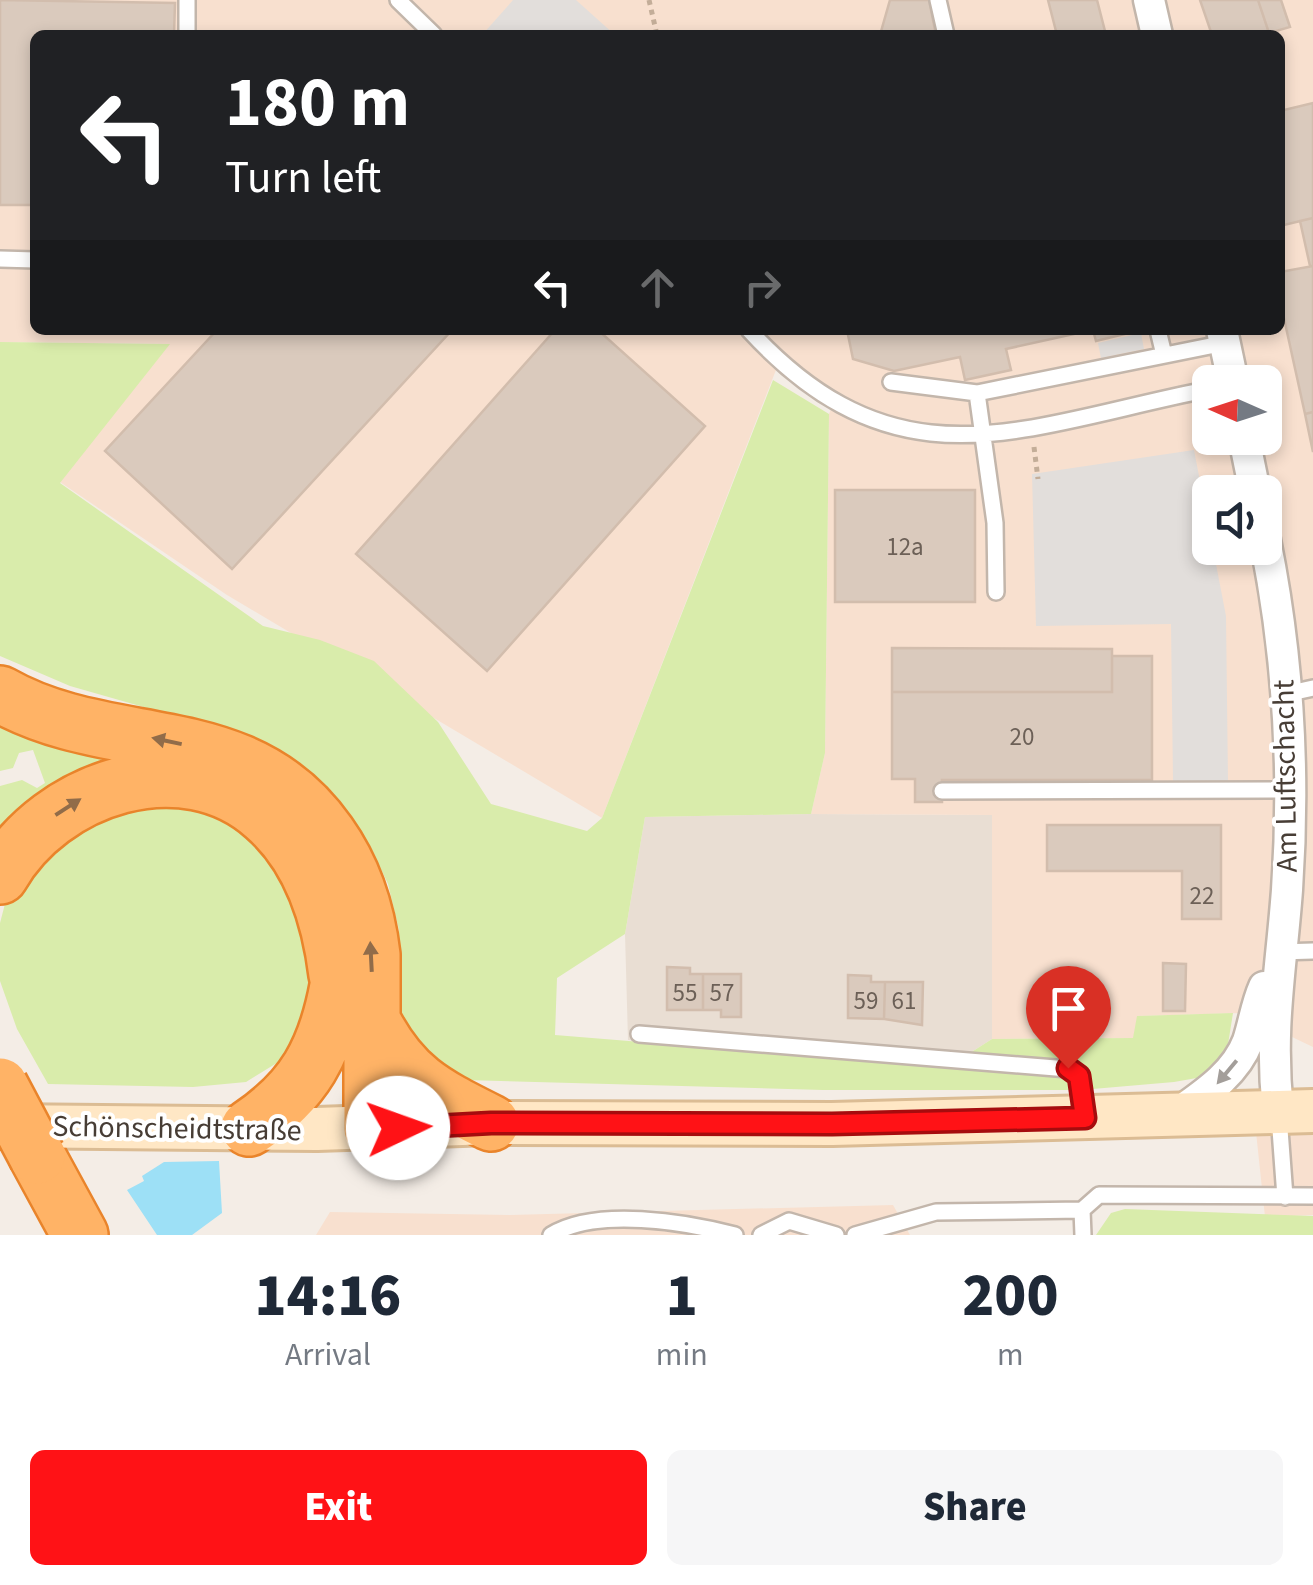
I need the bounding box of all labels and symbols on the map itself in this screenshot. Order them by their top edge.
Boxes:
north arrow [1192,365,1282,455]
house number: 12a [886,529,924,565]
street label: Am Luftschacht [1262,679,1309,873]
house number: 20 [1010,719,1034,755]
one-way arrow [151,733,182,748]
one-way arrow [54,799,82,817]
house number: 22 [1190,878,1214,914]
one-way arrow [363,940,379,972]
pin [1026,966,1111,1069]
house number: 55 [673,975,697,1011]
house number: 57 [710,975,734,1011]
house number: 59 [854,983,878,1019]
house number: 61 [892,983,916,1019]
one-way arrow [1217,1060,1238,1085]
position arrow [346,1076,450,1180]
street label: Schönscheidtstraße [52,1105,302,1152]

